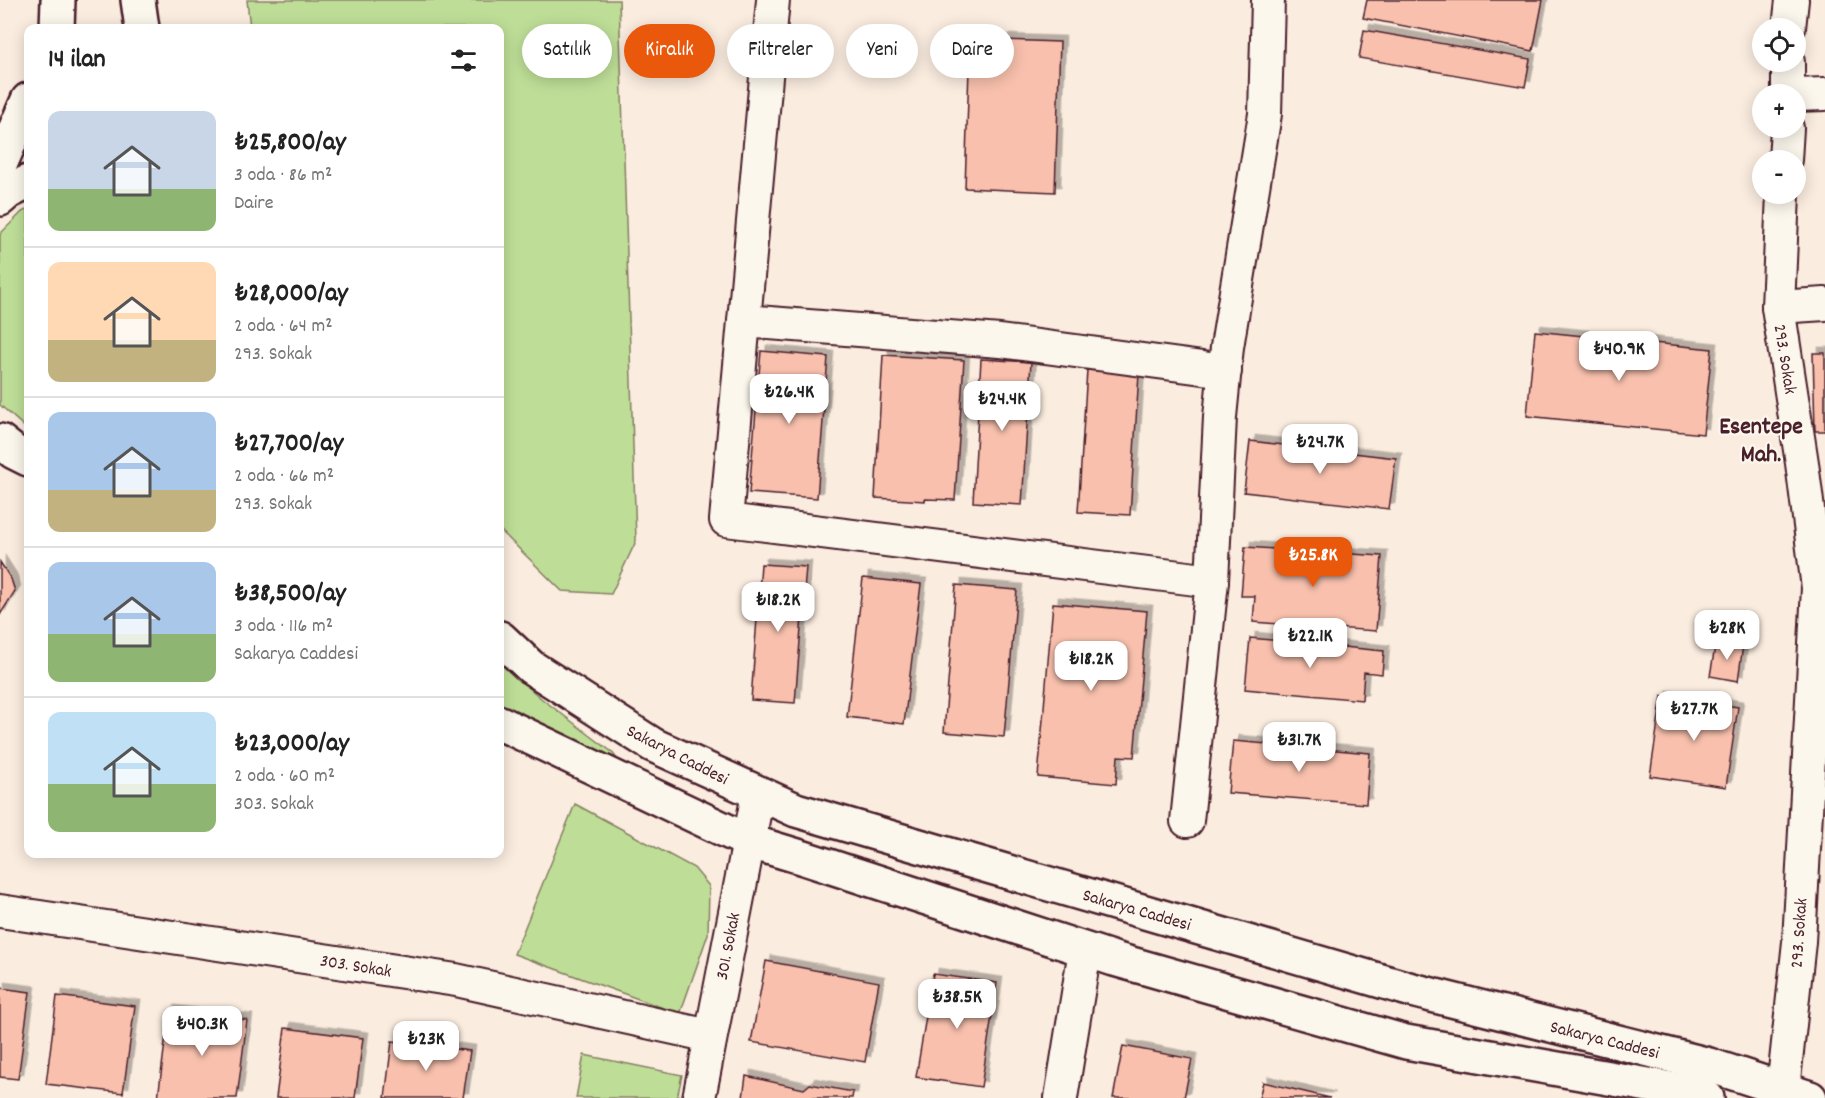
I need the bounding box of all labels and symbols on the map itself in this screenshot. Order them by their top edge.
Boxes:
street label: 293. Sokak [1766,323,1801,396]
pin: ₺40.9K [1570,331,1668,382]
pin: ₺26.4K [740,374,838,425]
pin: ₺24.4K [953,381,1051,432]
district label: Esentepe Mah. [1719,411,1803,473]
pin: ₺24.7K [1271,424,1369,475]
pin: ₺25.8K [1264,537,1362,588]
pin: ₺18.2K [729,582,827,633]
pin: ₺28K [1691,610,1763,661]
pin: ₺22.1K [1261,618,1359,669]
pin: ₺18.2K [1042,641,1140,692]
pin: ₺27.7K [1645,691,1743,742]
street label: Sakarya Caddesi [621,720,732,793]
pin: ₺31.7K [1250,722,1348,773]
street label: Sakarya Caddesi [1079,884,1193,939]
street label: 293. Sokak [1786,897,1815,969]
street label: 301. Sokak [711,911,748,982]
street label: 303. Sokak [318,949,393,985]
pin: ₺38.5K [908,979,1006,1030]
pin: ₺40.3K [153,1006,251,1057]
street label: Sakarya Caddesi [1547,1016,1662,1067]
pin: ₺23K [390,1021,462,1072]

